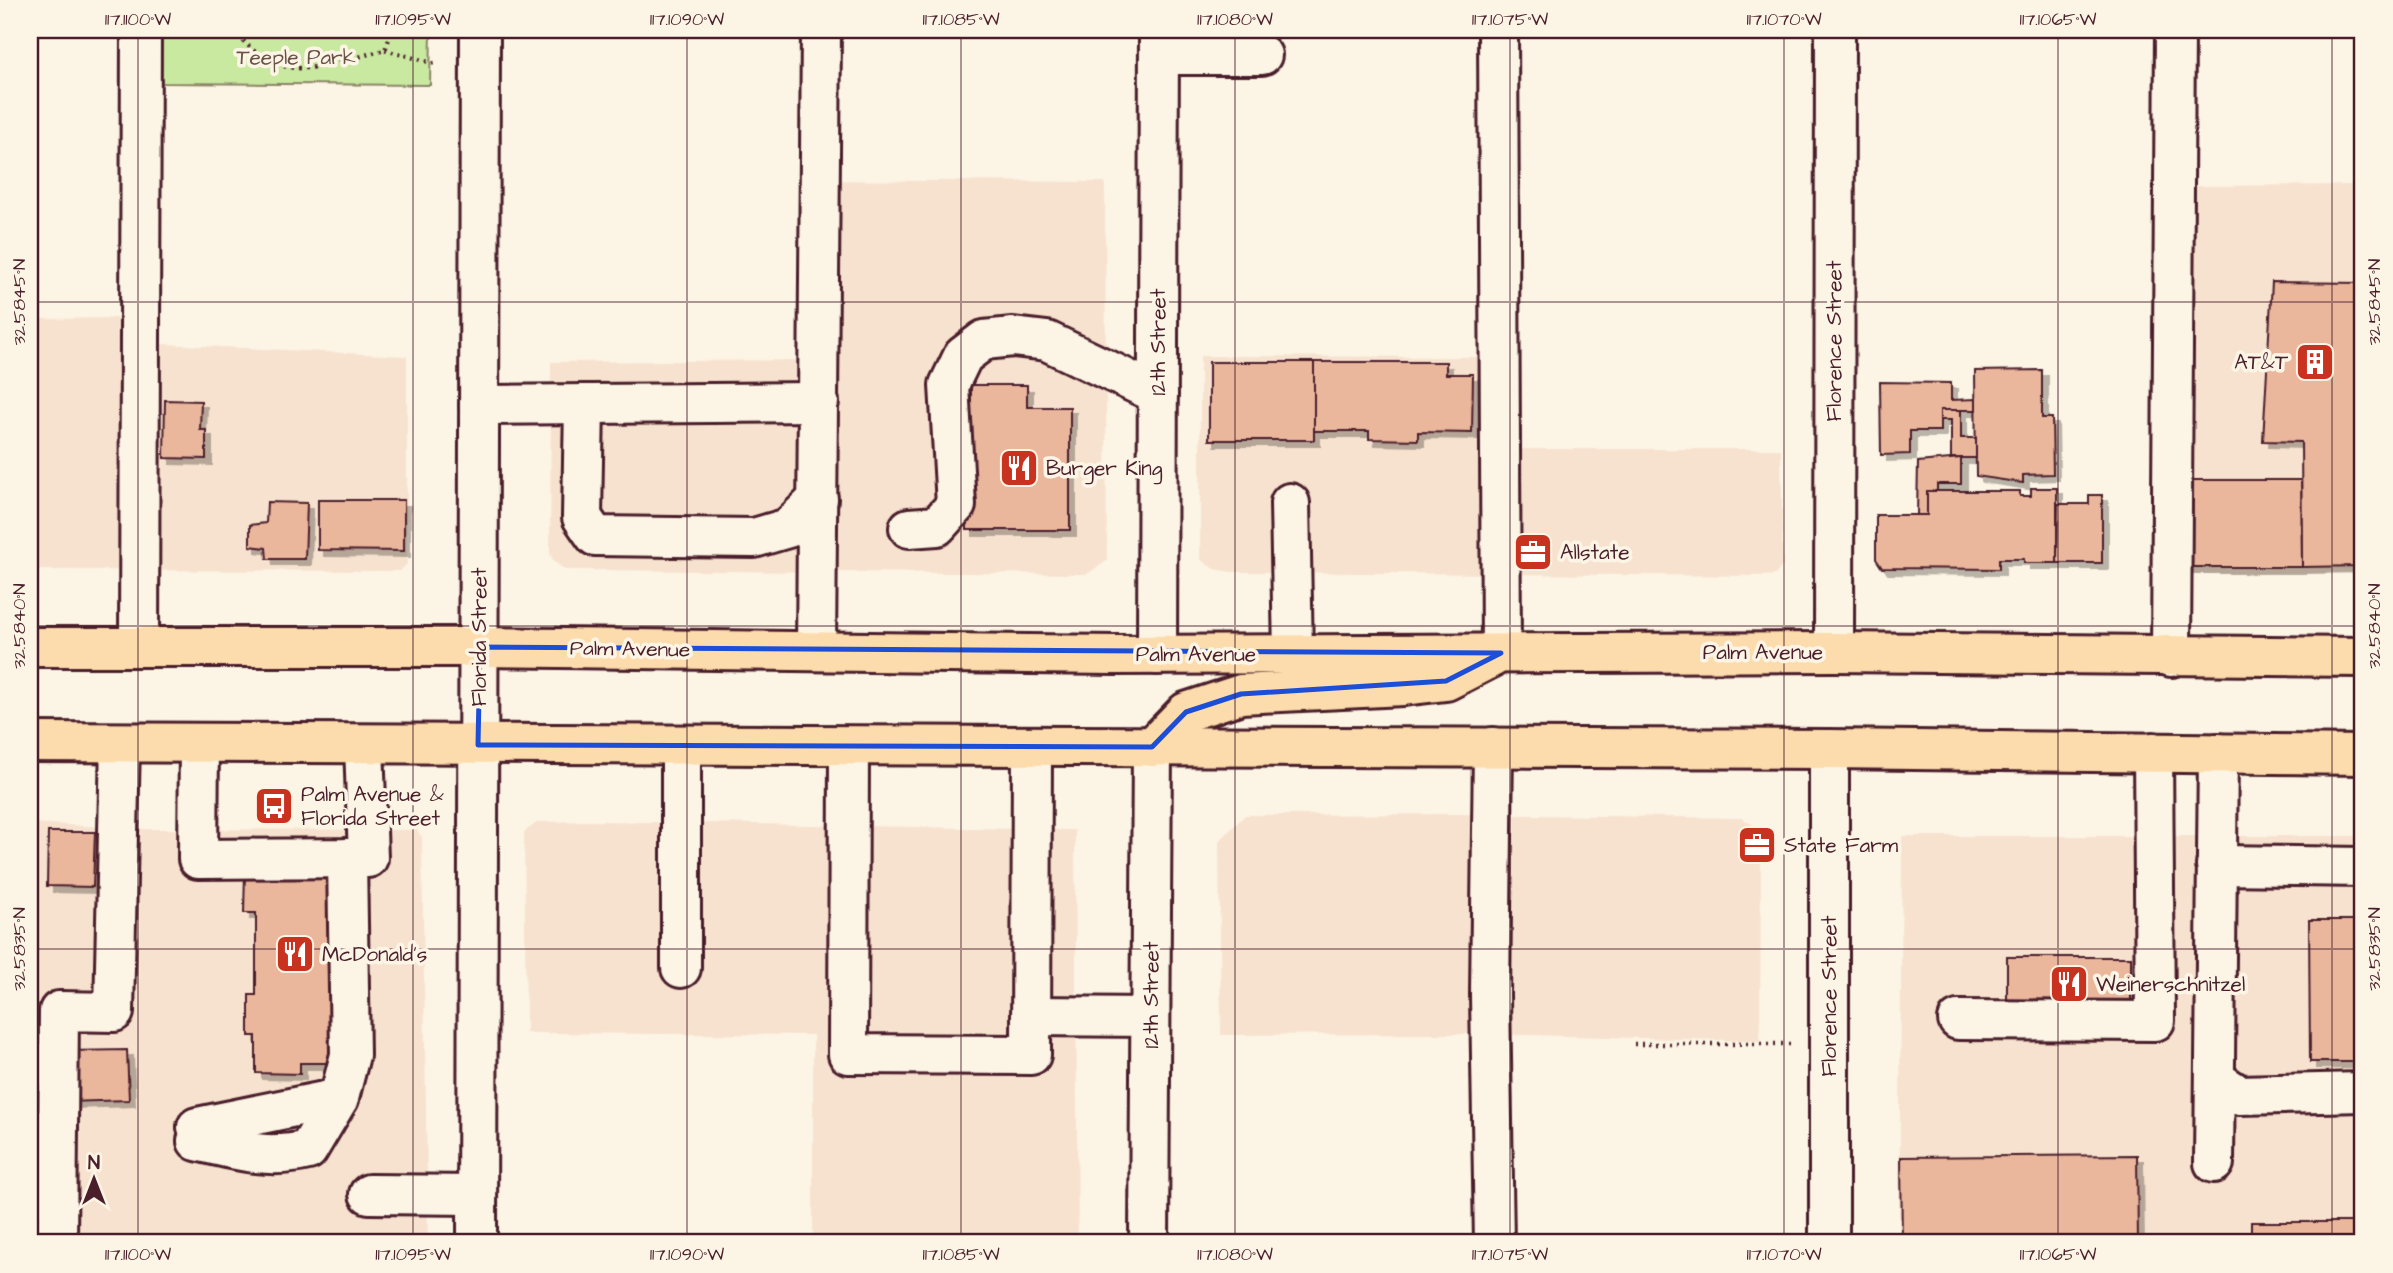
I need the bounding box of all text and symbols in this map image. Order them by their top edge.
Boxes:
text: 117.1100°W [105,7,171,32]
text: 117.1095°W [375,7,451,32]
text: 117.1090°W [650,7,724,32]
text: 117.1085°W [922,7,1000,32]
text: 117.1080°W [1197,7,1273,32]
text: 117.1075°W [1472,7,1548,32]
text: 117.1070°W [1746,7,1822,32]
text: 117.1065°W [2020,7,2096,32]
park label: Teeple Park [236,43,356,73]
text: 32.5845°N [7,259,32,345]
text: 32.5845°N [2362,259,2387,345]
street label: Florence Street [1820,260,1849,421]
street label: 12th Street [1144,288,1173,395]
building icon: AT&T [2294,341,2336,383]
place label: AT&T [2234,348,2289,377]
restaurant icon: Burger King [998,447,1040,489]
place label: Burger King [1046,454,1163,485]
office icon: Allstate [1512,531,1554,573]
place label: Allstate [1560,538,1630,567]
street label: Florida Street [465,567,494,707]
text: 32.5840°N [7,583,32,669]
text: 32.5840°N [2362,583,2387,669]
street label: Palm Avenue [570,633,690,665]
street label: Palm Avenue [1703,638,1823,667]
street label: Palm Avenue [1136,640,1256,669]
place label: Palm Avenue & Florida Street [301,780,444,833]
bus stop icon: Palm Avenue & Florida Street [253,785,295,827]
office icon: State Farm [1736,824,1778,866]
place label: State Farm [1784,831,1899,860]
text: 32.5835°N [7,907,32,991]
text: 32.5835°N [2362,907,2387,991]
street label: Florence Street [1815,915,1844,1076]
restaurant icon: McDonald's [274,933,316,975]
place label: McDonald's [322,940,427,969]
street label: 12th Street [1137,941,1166,1048]
restaurant icon: Weinerschnitzel [2048,963,2090,1005]
place label: Weinerschnitzel [2096,970,2245,999]
north arrow [60,1144,130,1214]
text: N [88,1150,100,1177]
text: 117.1100°W [105,1242,171,1267]
text: 117.1095°W [375,1242,451,1267]
text: 117.1090°W [650,1242,724,1267]
text: 117.1085°W [922,1242,1000,1267]
text: 117.1080°W [1197,1242,1273,1267]
text: 117.1075°W [1472,1242,1548,1267]
text: 117.1070°W [1746,1242,1822,1267]
text: 117.1065°W [2020,1242,2096,1267]

